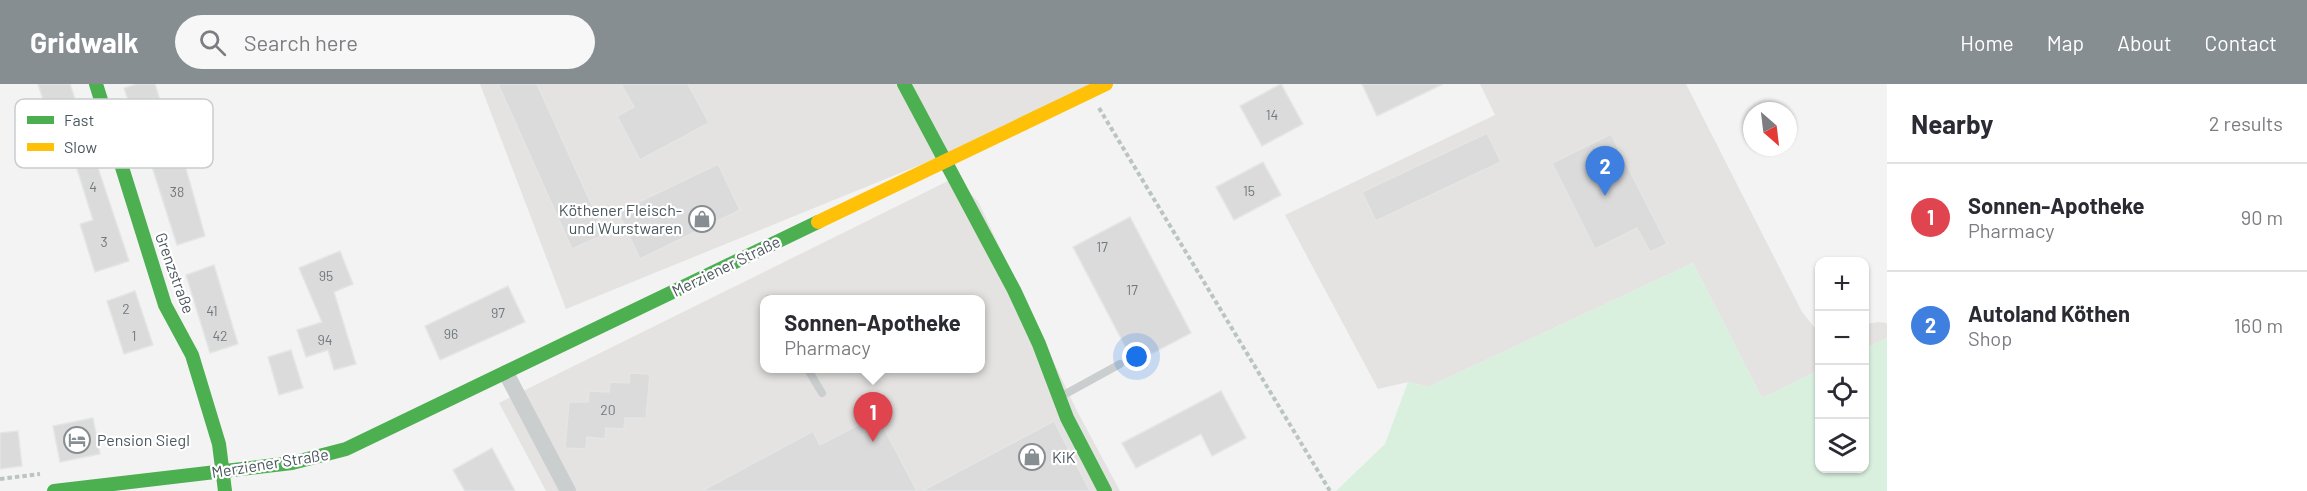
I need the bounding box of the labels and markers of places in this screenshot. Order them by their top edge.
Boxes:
pin: 2 [1586,147,1624,196]
place label: Köthener Fleisch- und Wurstwaren [559,200,682,237]
shop icon: Köthener Fleisch- und Wurstwaren [687,204,717,234]
pin: 1 [854,392,892,442]
hotel icon: Pension Siegl [62,425,92,455]
place label: Pension Siegl [97,430,190,449]
shop icon: KiK [1017,442,1047,472]
place label: KiK [1052,447,1076,466]

